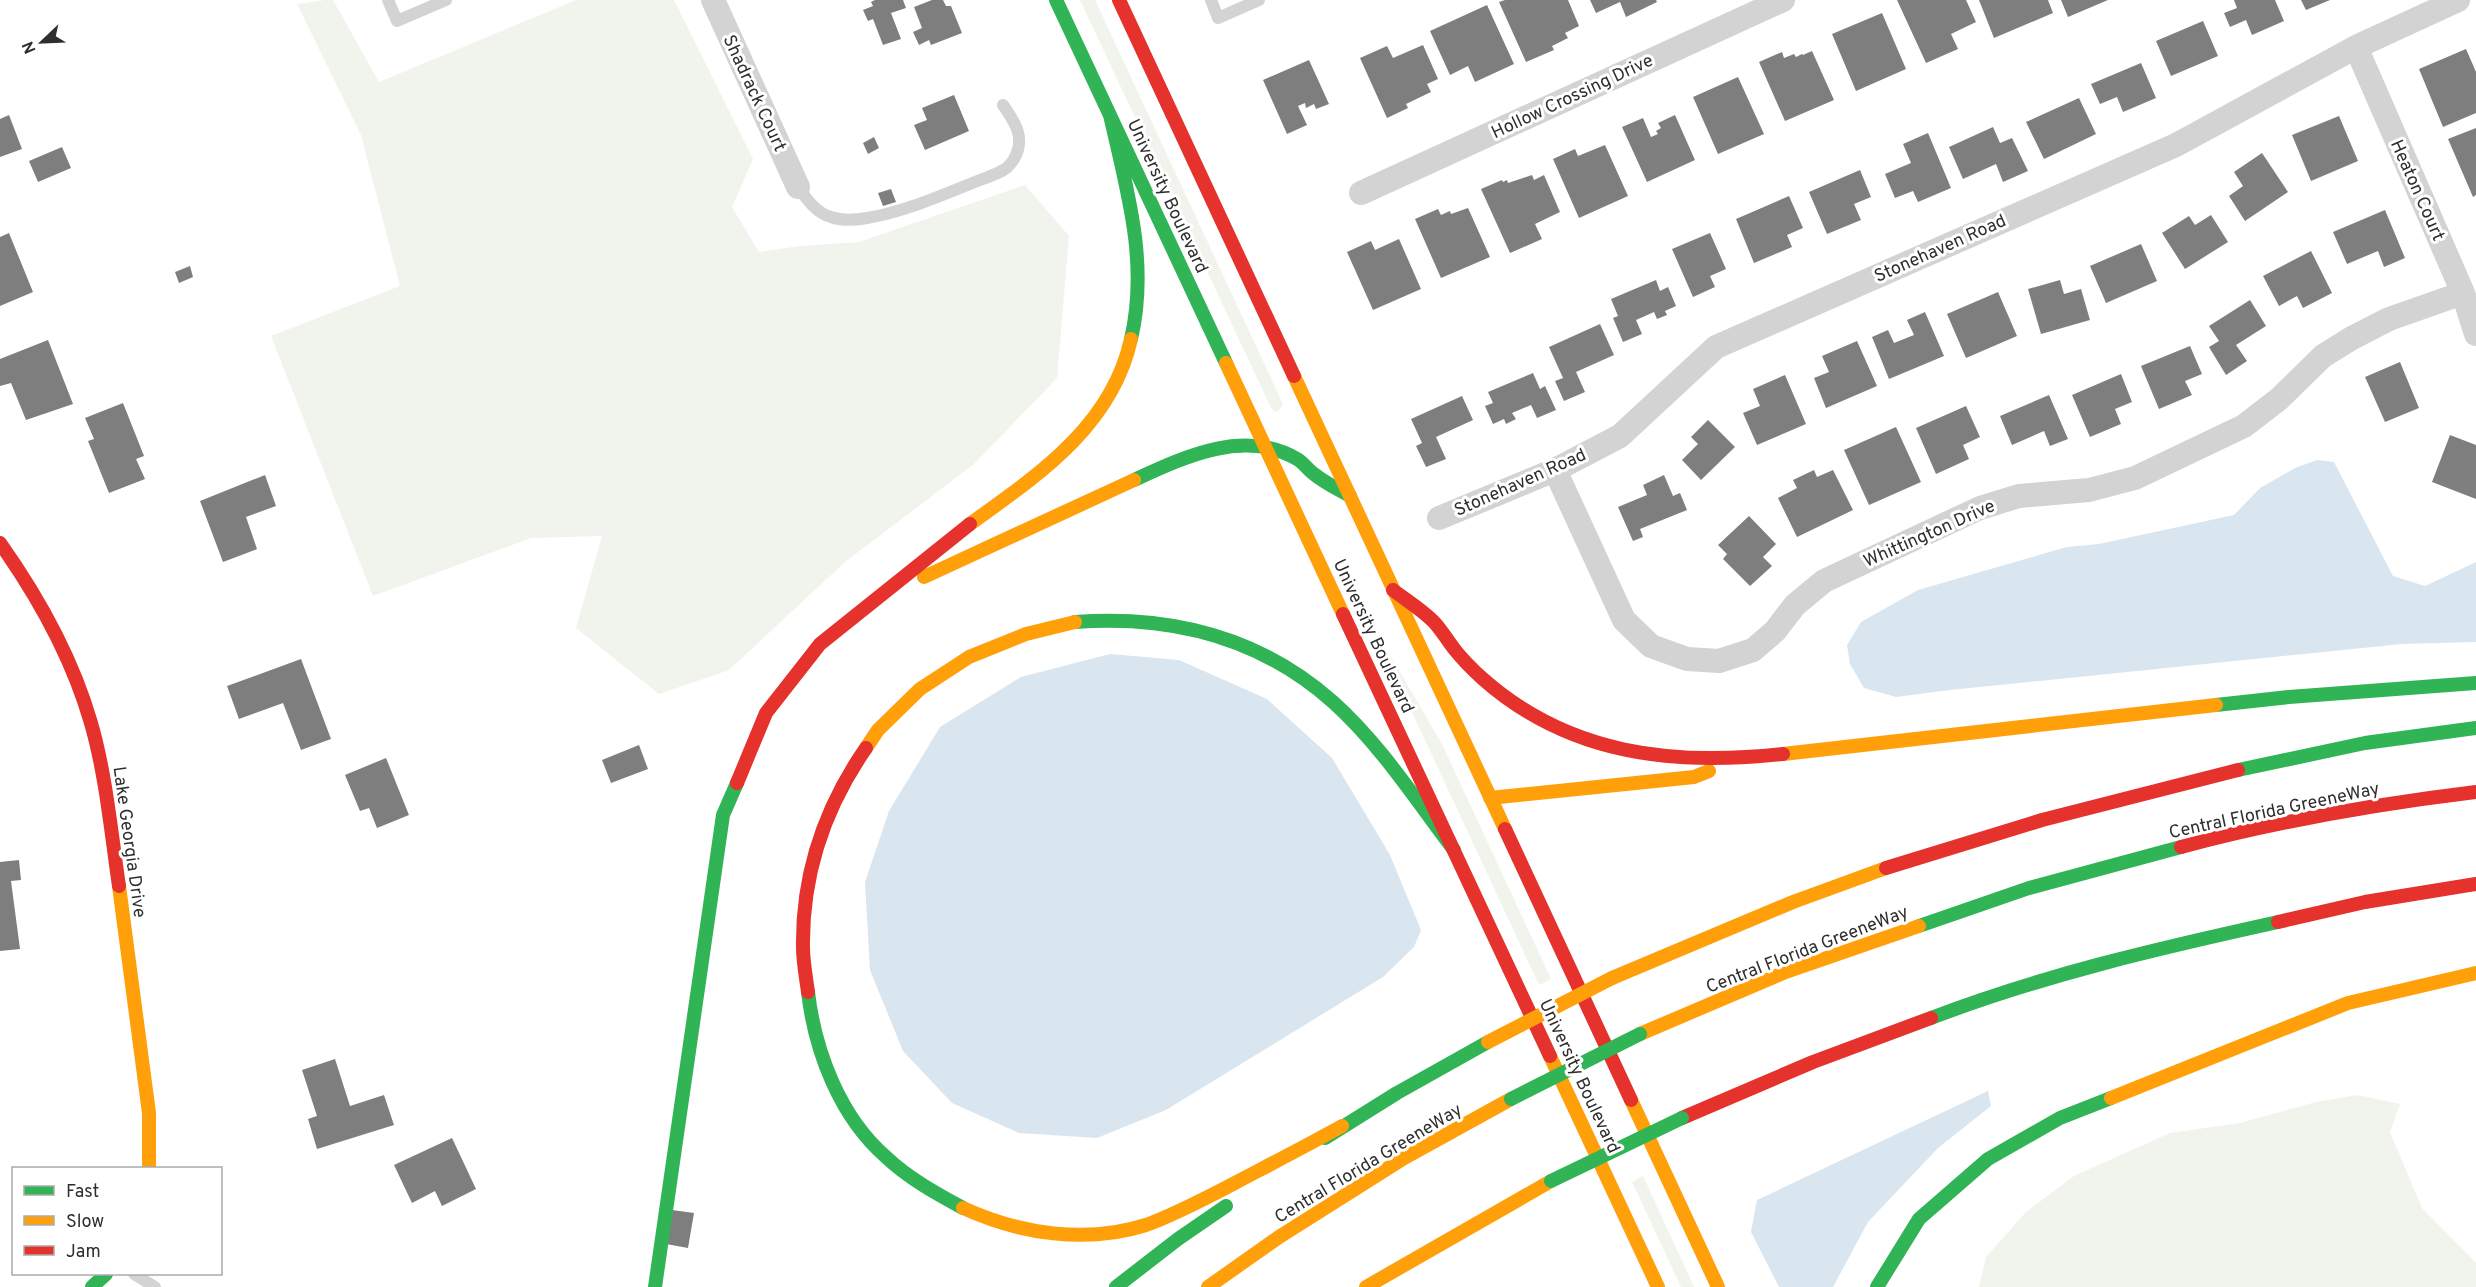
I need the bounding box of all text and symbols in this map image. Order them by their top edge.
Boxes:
north arrow [12,12,72,72]
street label: Shadrack Court [717,32,791,156]
text: N [19,38,41,56]
street label: Hollow Crossing Drive [1488,50,1657,145]
street label: University Boulevard [1121,116,1212,277]
street label: Heaton Court [2384,136,2449,245]
street label: Stonehaven Road [1871,210,2010,289]
street label: Stonehaven Road [1451,444,1590,523]
street label: Whittington Drive [1860,495,1999,574]
street label: University Boulevard [1327,556,1418,717]
street label: Lake Georgia Drive [107,765,151,919]
street label: Central Florida GreeneWay [2167,778,2382,845]
street label: Central Florida GreeneWay [1703,901,1912,1000]
street label: University Boulevard [1533,996,1624,1157]
street label: Central Florida GreeneWay [1271,1099,1467,1229]
legend [12,1167,222,1275]
text: Fast [66,1181,99,1204]
text: Slow [66,1211,104,1234]
text: Jam [66,1241,101,1264]

